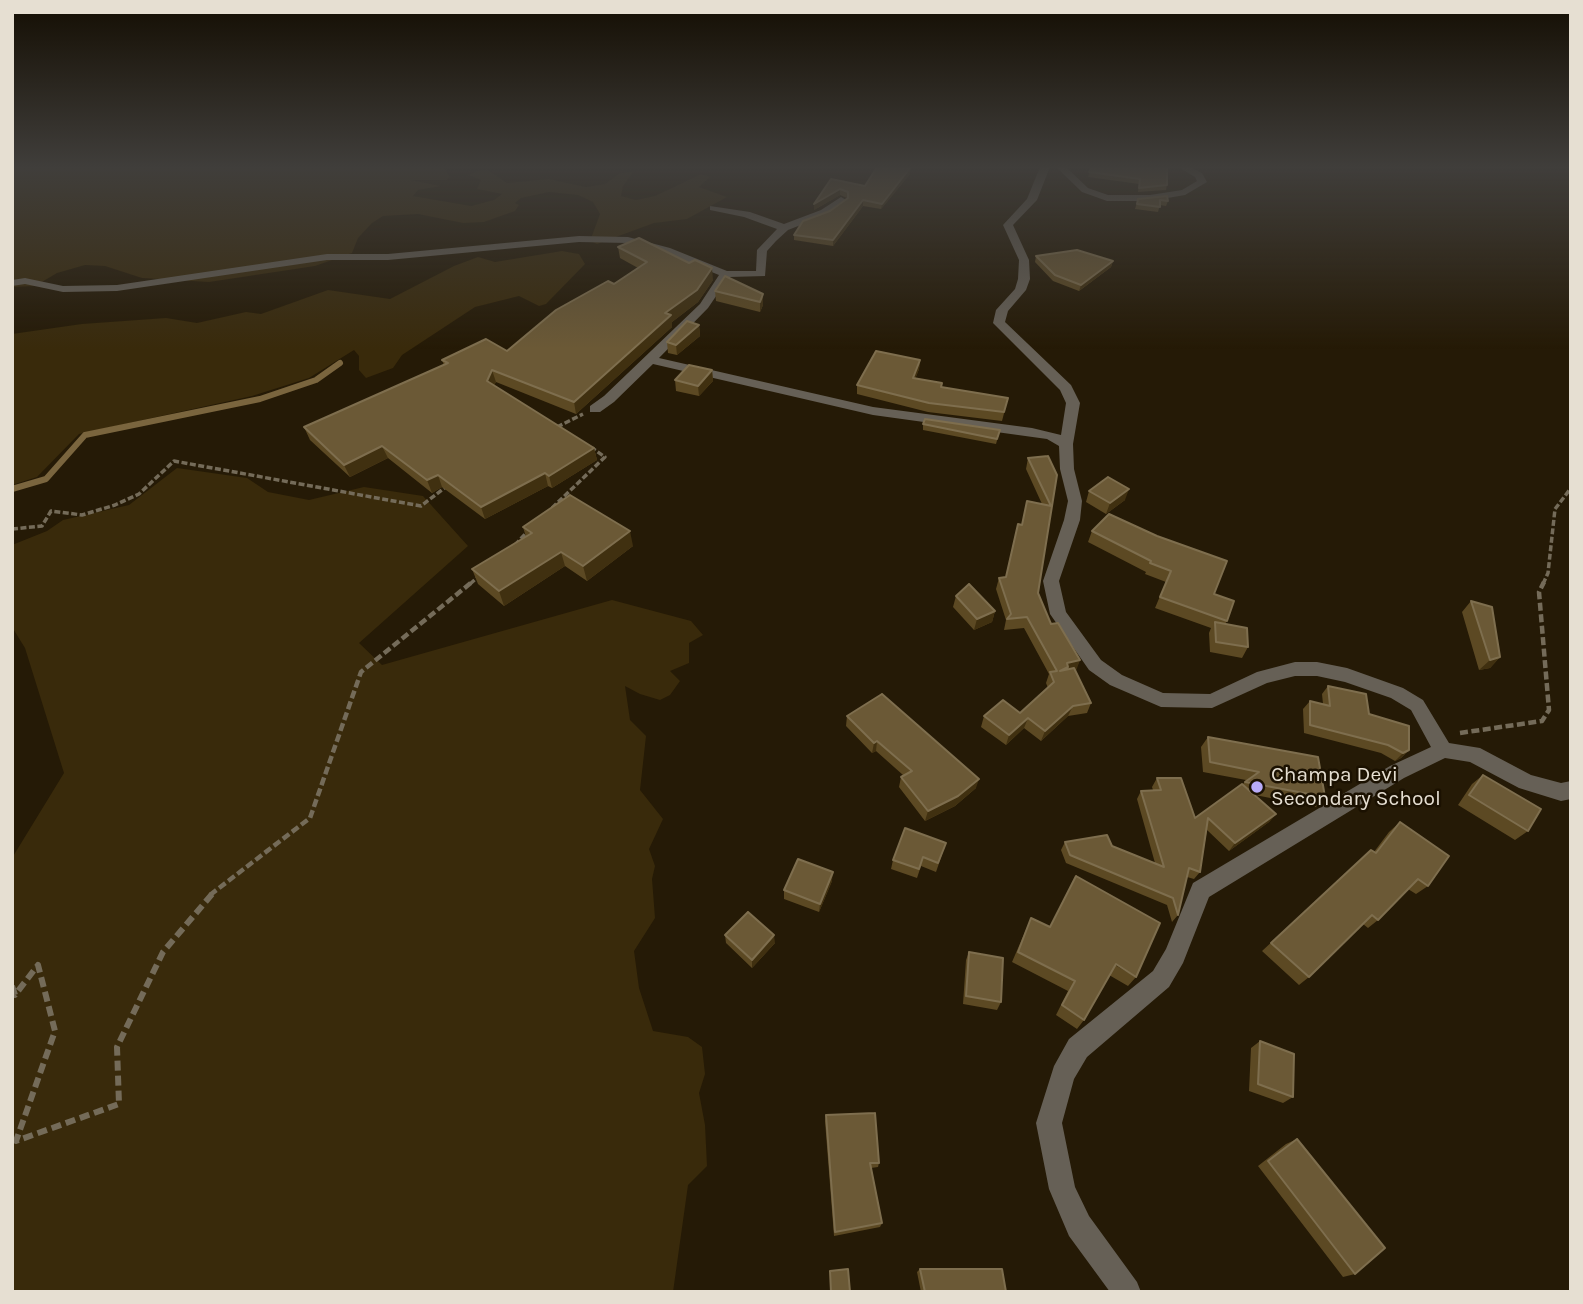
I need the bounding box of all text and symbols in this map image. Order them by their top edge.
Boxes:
place label: Champa Devi Secondary School [1271,762,1441,812]
marker: Champa Devi Secondary School [1249,779,1265,795]

